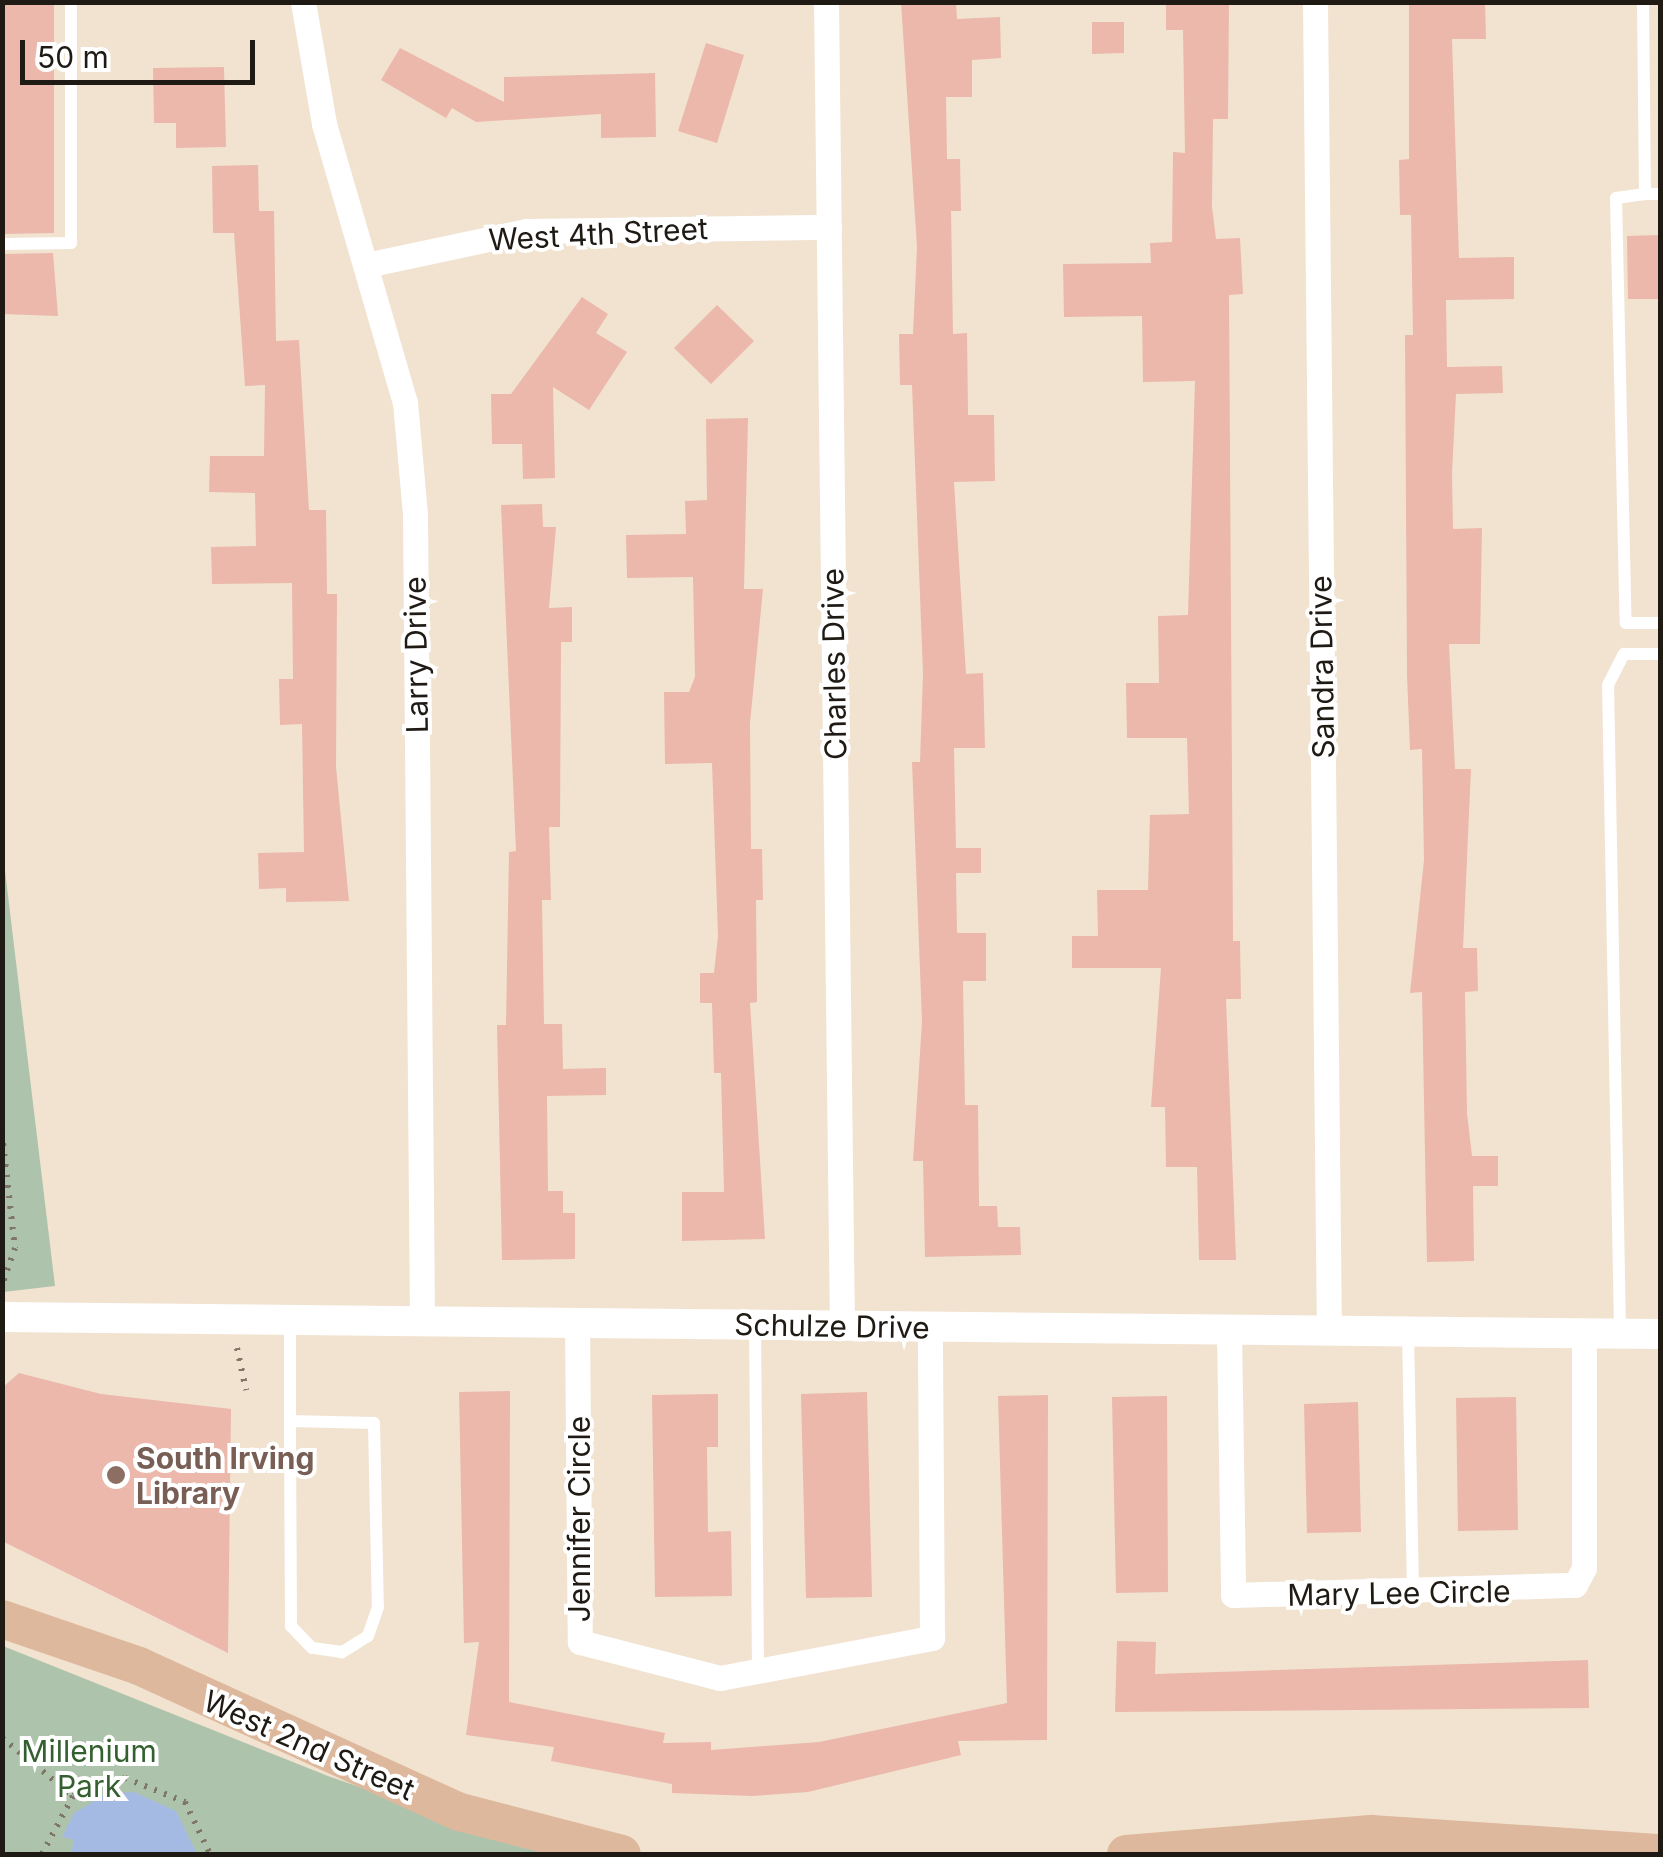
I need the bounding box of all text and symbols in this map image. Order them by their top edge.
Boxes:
scale bar [25,20,260,82]
text: 50 m [37,39,109,75]
street label: West 4th Street [487,210,709,258]
street label: Charles Drive [814,568,854,760]
street label: Sandra Drive [1302,575,1342,759]
street label: Larry Drive [397,576,435,734]
street label: Schulze Drive [734,1306,930,1346]
street label: Jennifer Circle [561,1416,597,1622]
place label: South Irving Library [136,1440,314,1510]
marker: South Irving Library [105,1464,127,1486]
street label: Mary Lee Circle [1287,1573,1511,1613]
street label: West 2nd Street [198,1682,420,1808]
park label: Millenium Park [21,1733,157,1804]

